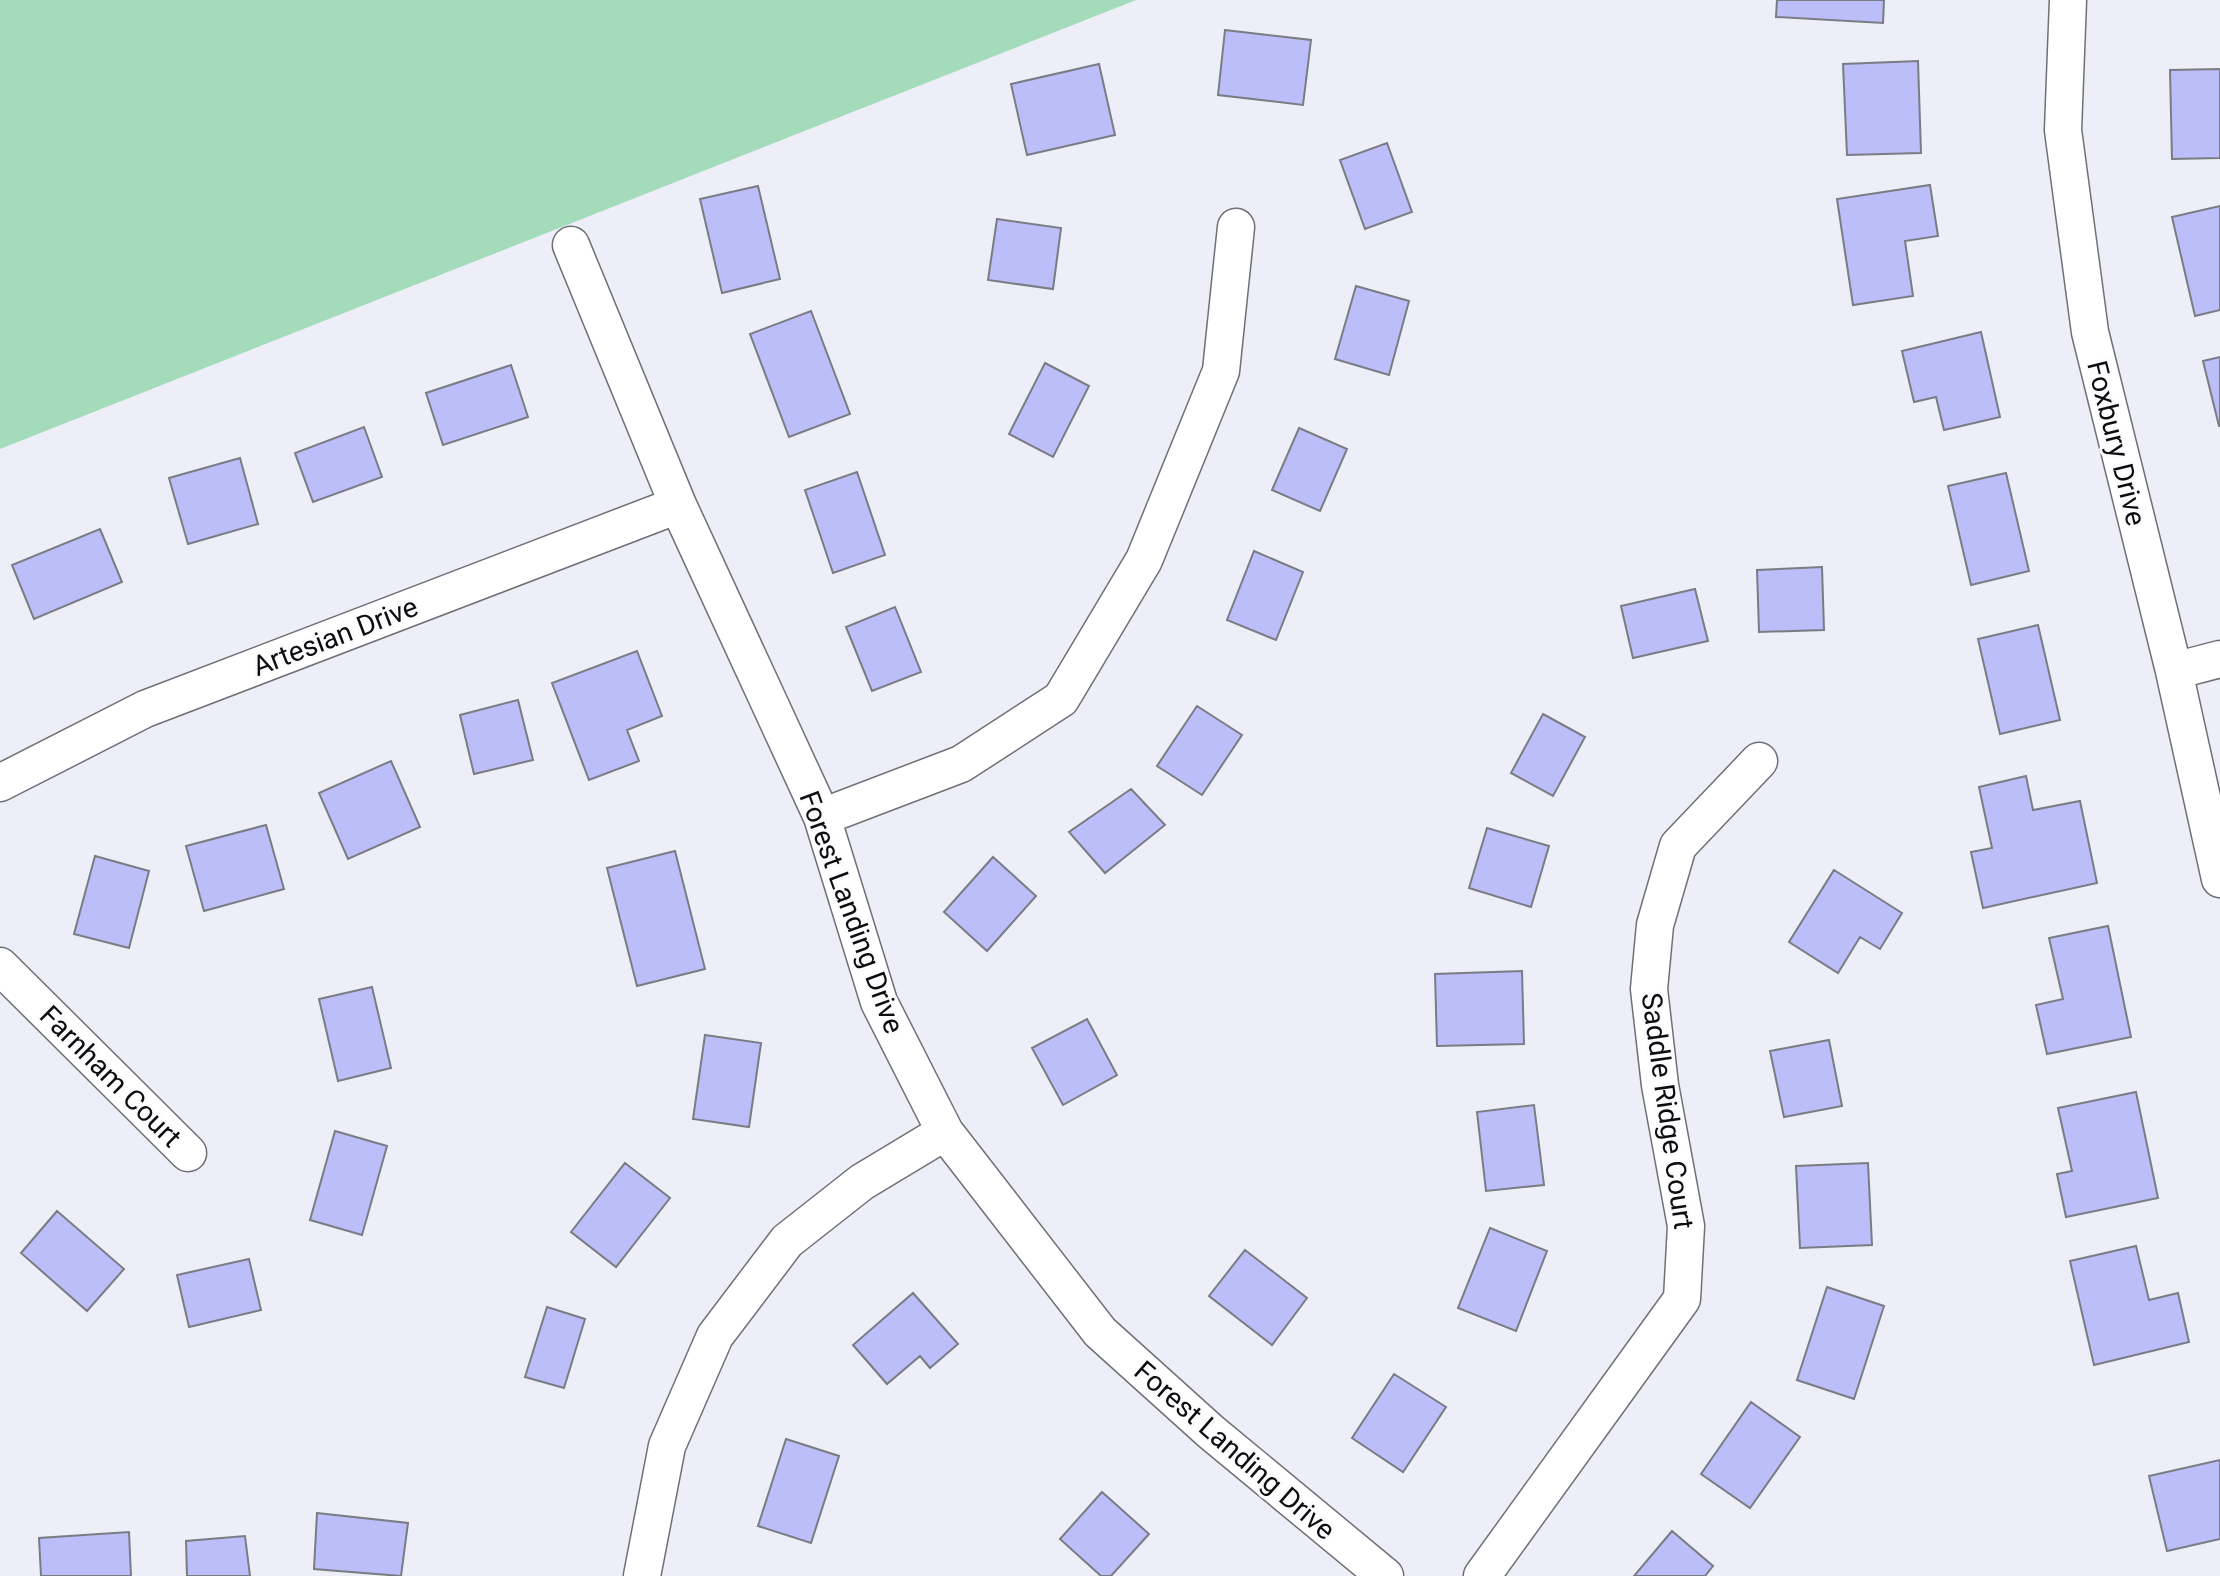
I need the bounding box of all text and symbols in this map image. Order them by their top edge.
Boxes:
street label: Foxbury Drive [2080,357,2153,529]
street label: Artesian Drive [248,590,422,683]
street label: Forest Landing Drive [792,787,911,1038]
street label: Saddle Ridge Court [1635,991,1700,1231]
street label: Farnham Court [33,999,188,1154]
street label: Forest Landing Drive [1128,1354,1342,1547]

